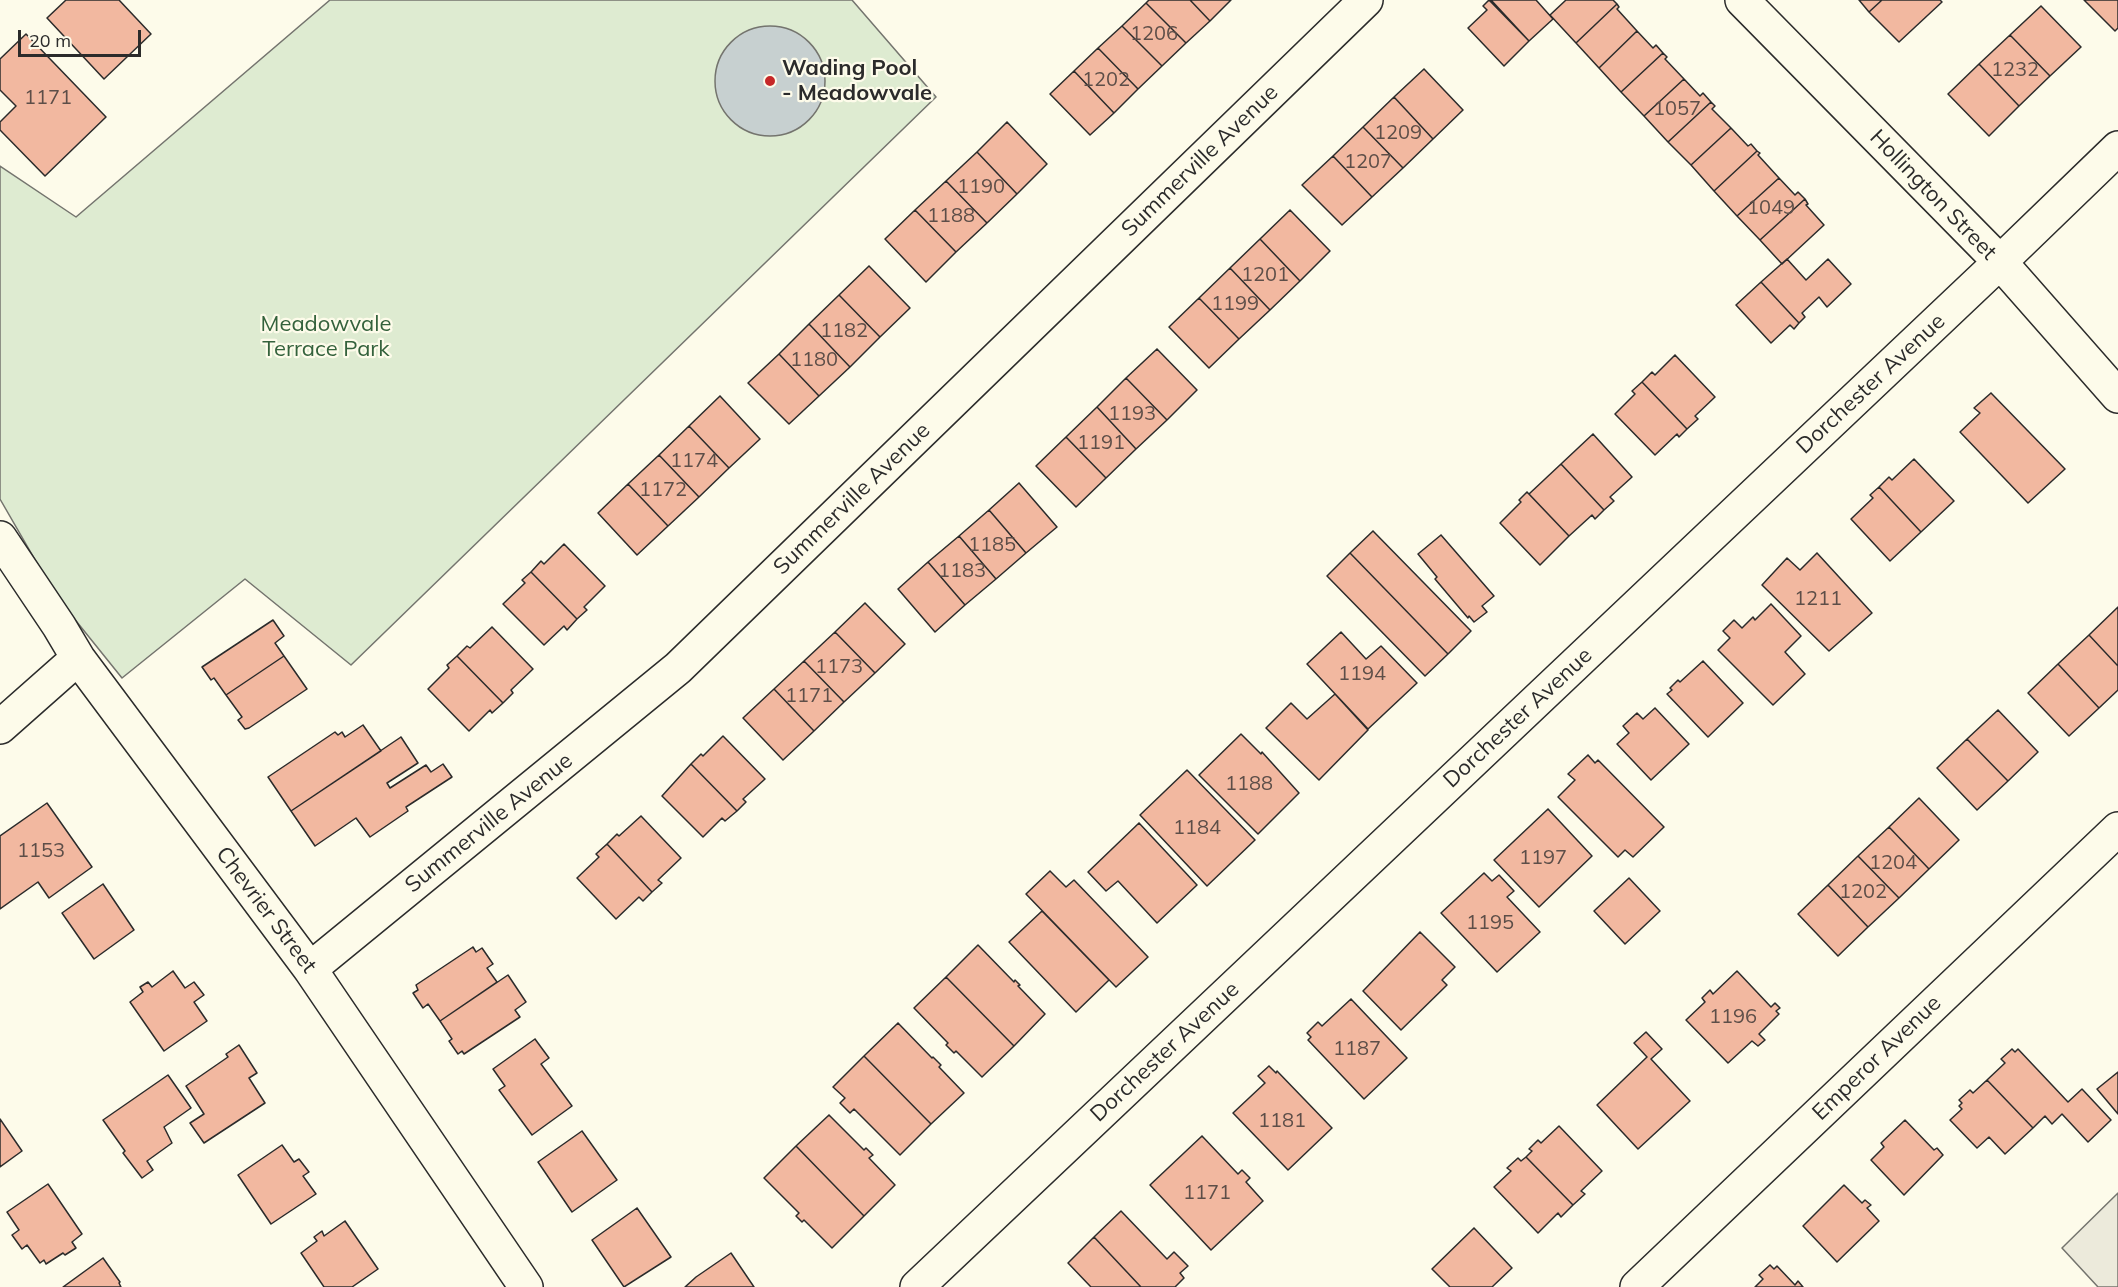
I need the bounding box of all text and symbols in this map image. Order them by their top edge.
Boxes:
scale bar [21,18,144,56]
house number: 1206 [1130,22,1178,46]
text: 20 m [29,29,71,52]
place label: Wading Pool - Meadowvale [782,55,932,106]
house number: 1232 [1991,58,2039,82]
house number: 1202 [1082,68,1130,92]
marker: Wading Pool - Meadowvale [763,74,777,88]
street label: Summerville Avenue [1116,79,1284,243]
house number: 1171 [24,86,72,110]
house number: 1057 [1653,97,1701,121]
house number: 1209 [1374,121,1422,145]
street label: Hollington Street [1864,124,2002,266]
house number: 1207 [1344,150,1392,174]
house number: 1190 [957,175,1005,199]
house number: 1049 [1747,196,1795,220]
house number: 1188 [927,204,975,228]
house number: 1201 [1241,263,1289,287]
house number: 1199 [1211,292,1259,316]
street label: Dorchester Avenue [1791,308,1951,460]
park label: Meadowvale Terrace Park [261,311,391,362]
house number: 1182 [820,319,868,343]
house number: 1180 [790,348,838,372]
house number: 1193 [1108,402,1156,426]
street label: Summerville Avenue [768,417,936,581]
house number: 1191 [1077,431,1125,455]
house number: 1174 [670,449,718,473]
house number: 1172 [639,478,687,502]
house number: 1185 [968,533,1016,557]
house number: 1183 [938,559,986,583]
house number: 1211 [1794,587,1842,611]
street label: Dorchester Avenue [1438,642,1598,794]
house number: 1173 [815,655,863,679]
house number: 1194 [1338,662,1386,686]
house number: 1171 [785,684,833,708]
street label: Summerville Avenue [400,747,578,899]
house number: 1188 [1225,772,1273,796]
house number: 1184 [1173,816,1221,840]
house number: 1153 [17,839,65,863]
street label: Chevrier Street [210,842,322,978]
house number: 1197 [1519,846,1567,870]
house number: 1204 [1869,851,1917,875]
house number: 1202 [1839,880,1887,904]
house number: 1195 [1466,911,1514,935]
street label: Dorchester Avenue [1085,976,1245,1128]
street label: Emperor Avenue [1807,990,1947,1126]
house number: 1196 [1709,1005,1757,1029]
house number: 1187 [1333,1037,1381,1061]
house number: 1181 [1258,1109,1306,1133]
house number: 1171 [1183,1181,1231,1205]

